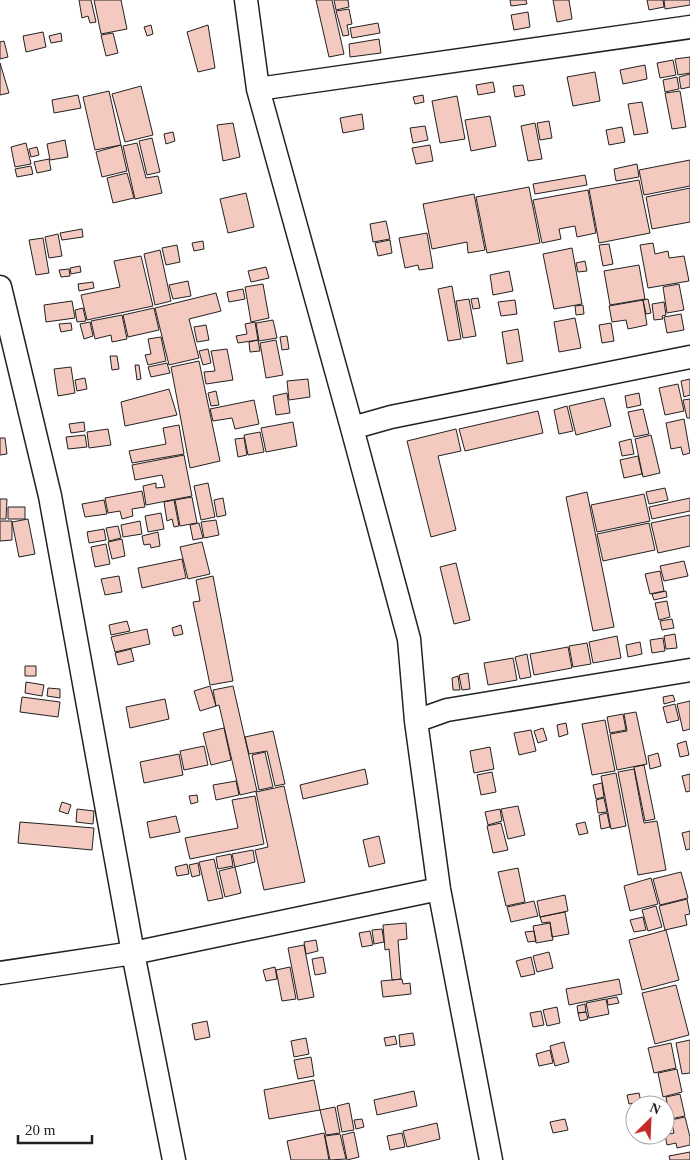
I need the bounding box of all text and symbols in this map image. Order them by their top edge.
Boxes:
north arrow [625,1095,675,1145]
text: N [647,1100,663,1117]
scale bar [18,1112,91,1144]
text: 20 m [25,1122,56,1138]

